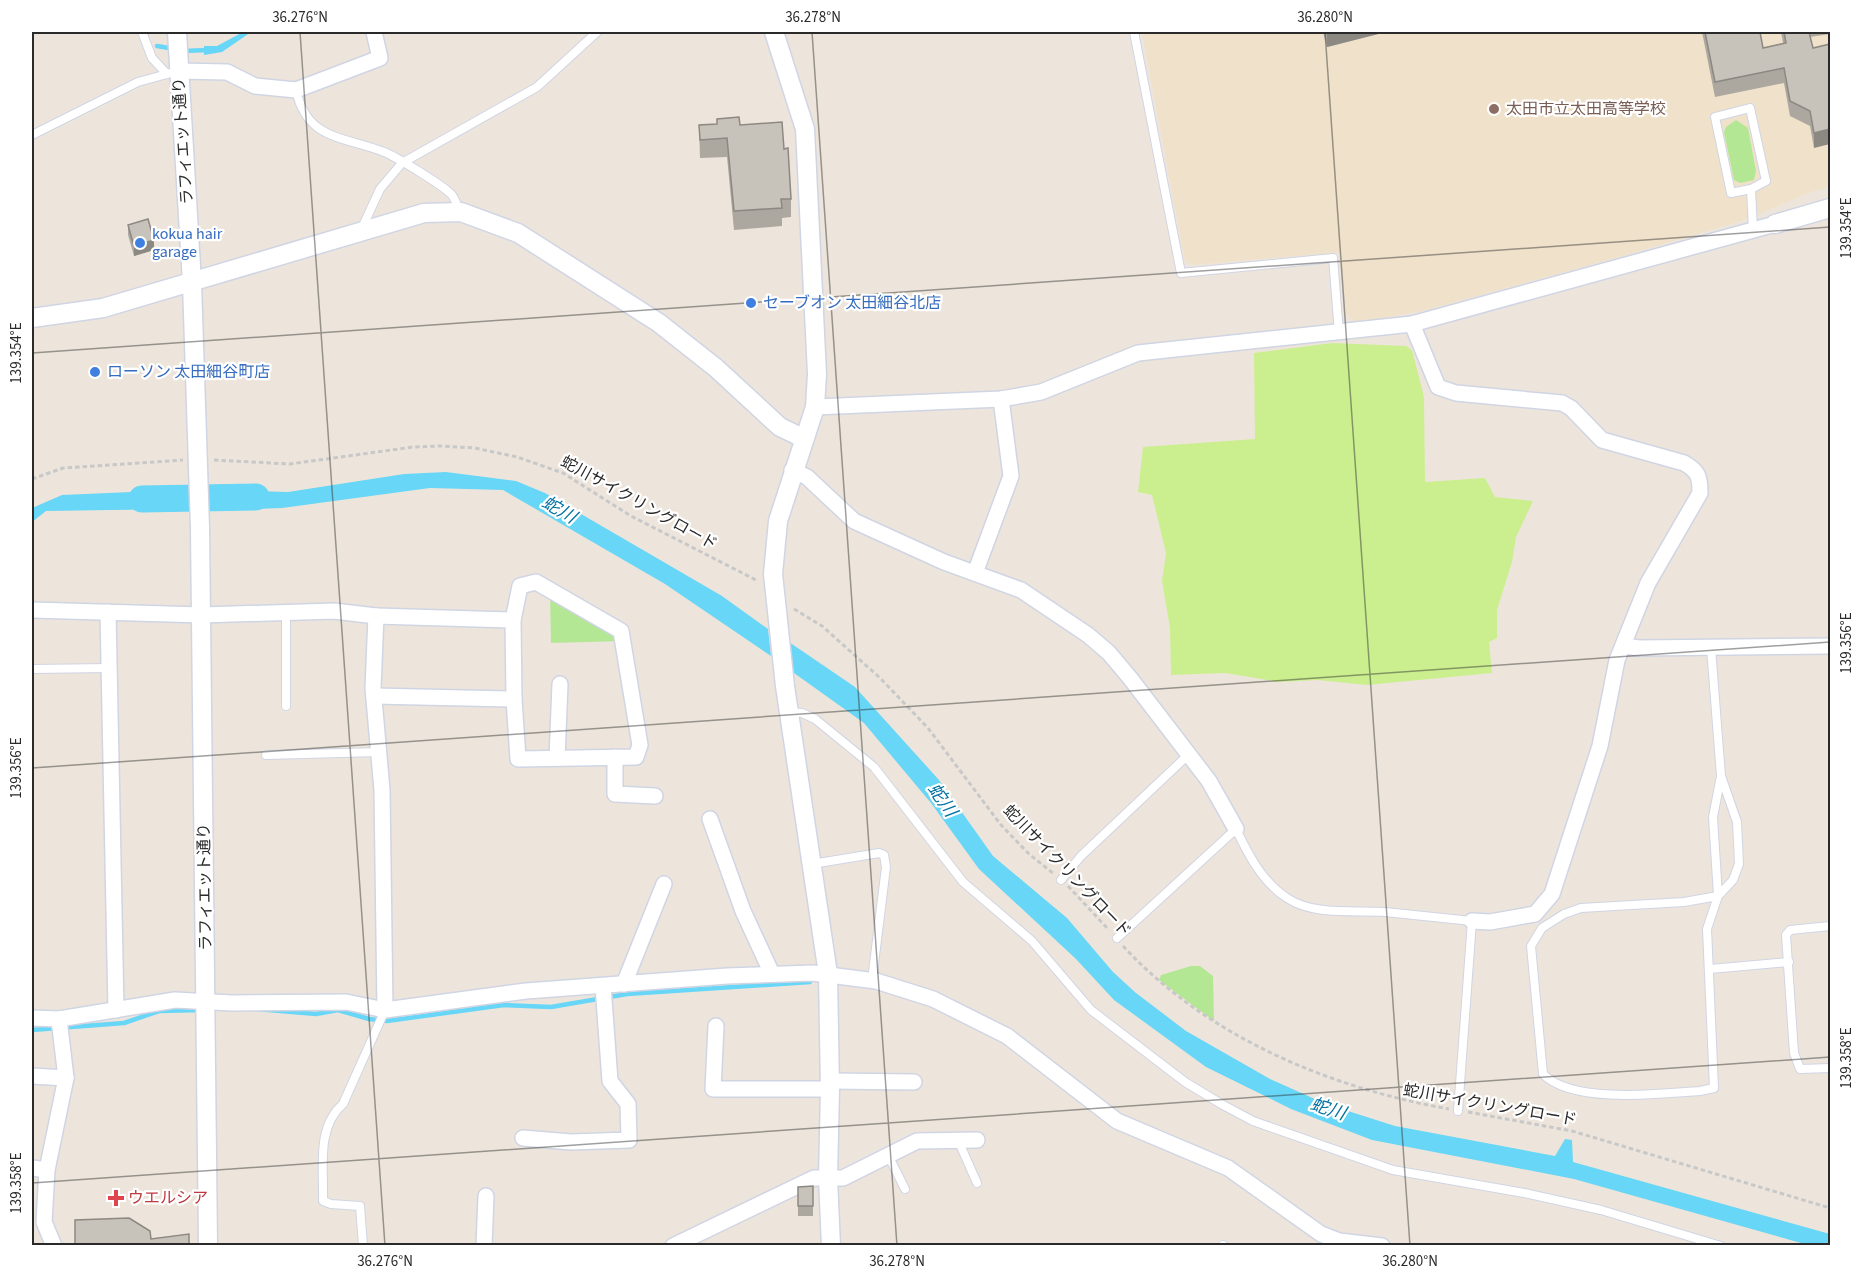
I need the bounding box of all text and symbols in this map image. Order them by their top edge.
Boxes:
text: 36.276°N [272,7,328,28]
text: 36.278°N [785,7,841,28]
text: 36.280°N [1297,7,1353,28]
street label: ラフィエット通り [168,77,198,205]
place label: 太田市立太田高等学校 [1506,98,1666,120]
marker: 太田市立太田高等学校 [1487,102,1501,116]
text: 139.354°E [1836,197,1857,259]
place label: kokua hair garage [152,223,223,263]
marker: kokua hair garage [133,236,147,250]
place label: セーブオン 太田細谷北店 [763,292,941,314]
marker: セーブオン 太田細谷北店 [744,296,758,310]
text: 139.354°E [6,322,27,384]
place label: ローソン 太田細谷町店 [107,361,270,383]
marker: ローソン 太田細谷町店 [88,365,102,379]
street label: 蛇川サイクリングロード [557,452,721,554]
water label: 蛇川 [538,492,580,528]
text: 139.356°E [1836,612,1857,674]
text: 139.356°E [6,737,27,799]
water label: 蛇川 [921,778,964,824]
street label: 蛇川サイクリングロード [998,800,1136,942]
street label: ラフィエット通り [193,823,217,951]
text: 139.358°E [1836,1027,1857,1089]
street label: 蛇川サイクリングロード [1402,1079,1578,1131]
water label: 蛇川 [1307,1092,1351,1127]
text: 139.358°E [6,1152,27,1214]
place label: ウエルシア [128,1187,208,1209]
marker: ウエルシア [109,1191,123,1205]
text: 36.276°N [357,1251,413,1272]
text: 36.278°N [869,1251,925,1272]
text: 36.280°N [1382,1251,1438,1272]

